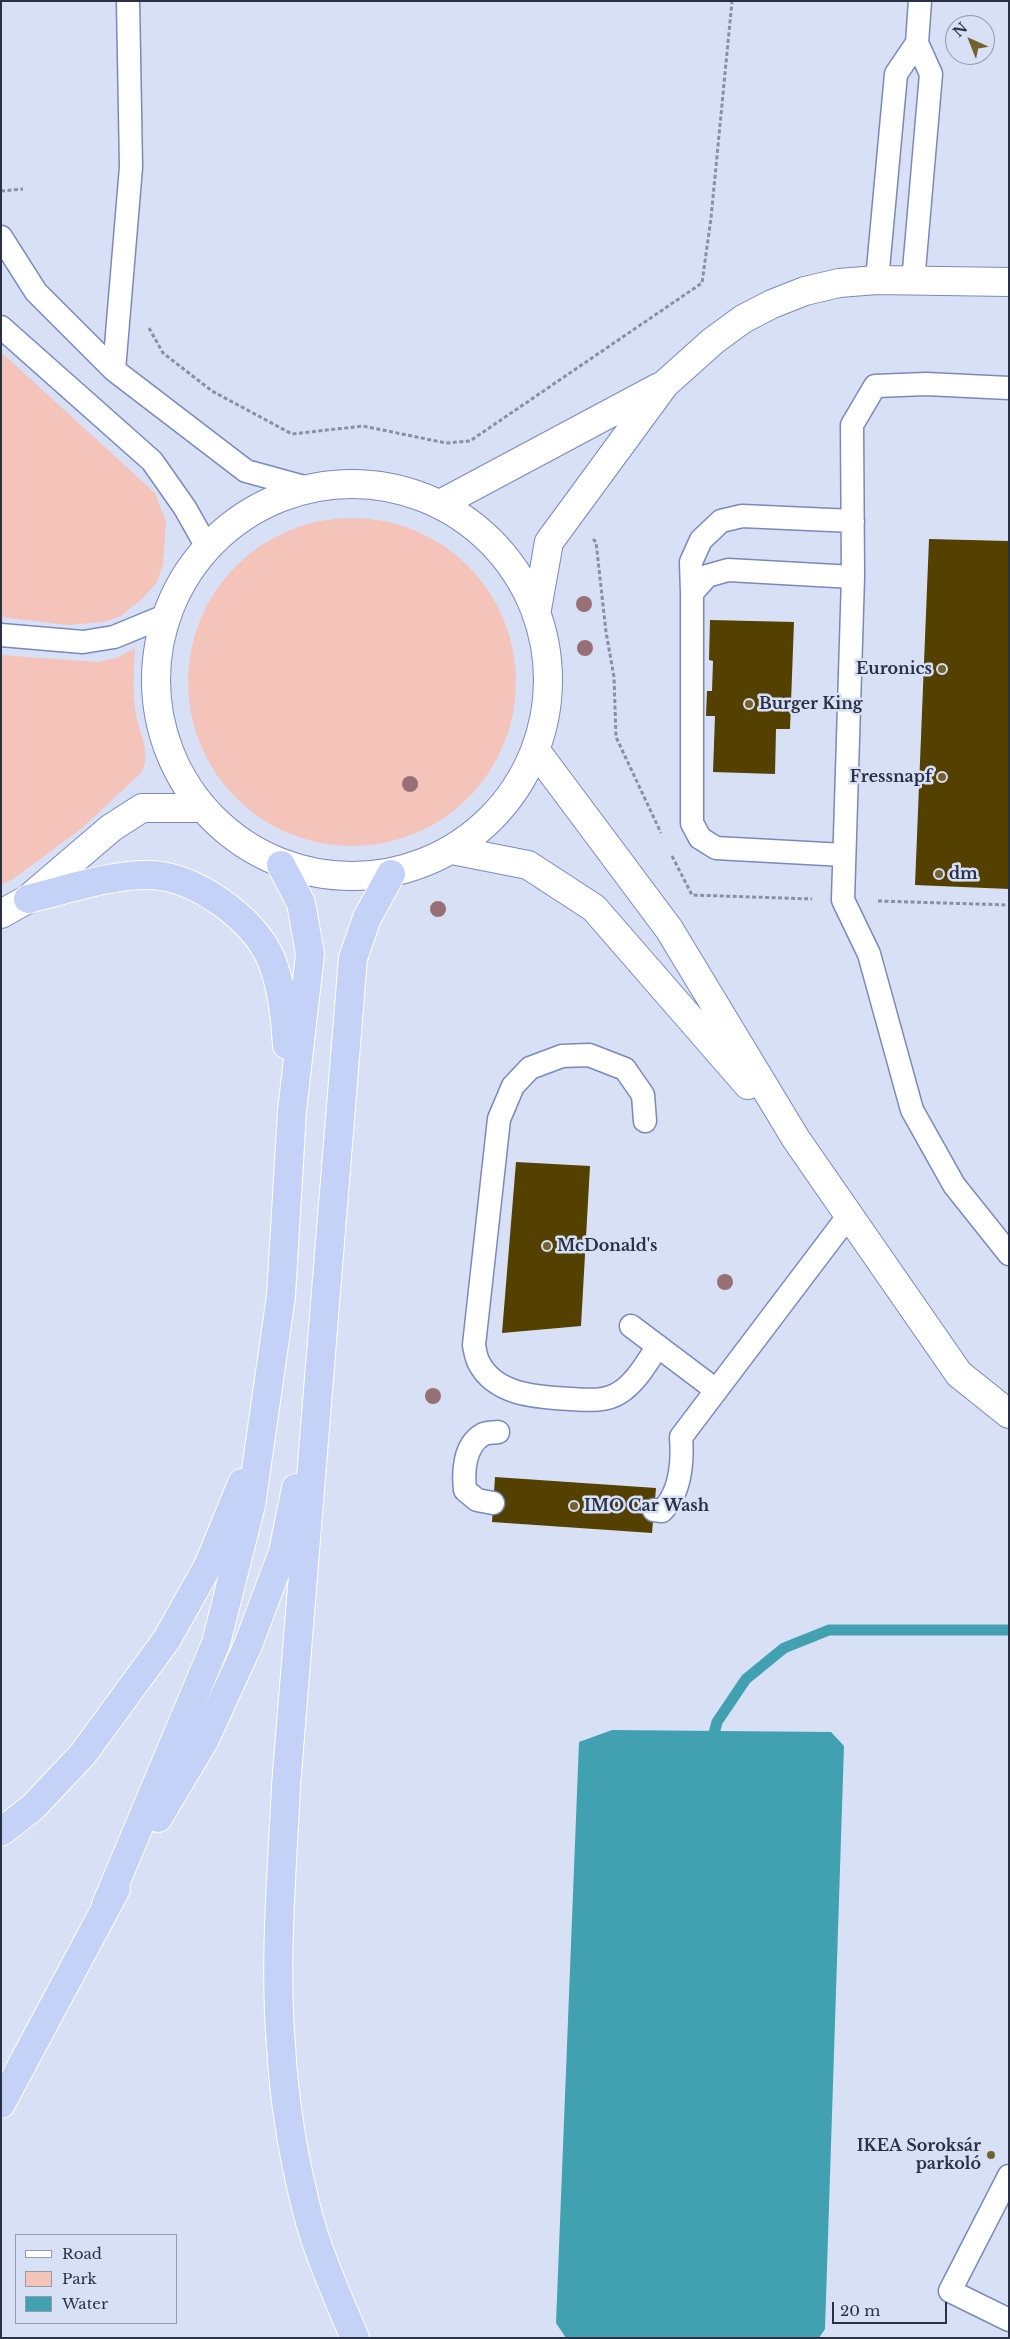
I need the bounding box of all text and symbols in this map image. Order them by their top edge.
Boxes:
north arrow [945,15,995,65]
text: N [949,19,971,41]
place label: Euronics [856,659,932,679]
marker: Euronics [936,663,948,675]
place label: Burger King [759,694,863,714]
marker: Burger King [743,698,755,710]
place label: Fressnapf [850,767,932,787]
marker: Fressnapf [936,771,948,783]
place label: dm [949,864,978,884]
marker: dm [933,868,945,880]
place label: McDonald's [557,1236,658,1256]
marker: McDonald's [541,1240,553,1252]
place label: IMO Car Wash [584,1496,709,1516]
marker: IMO Car Wash [568,1500,580,1512]
place label: IKEA Soroksár parkoló [857,2136,981,2174]
marker: IKEA Soroksár parkoló [985,2149,997,2161]
legend [15,2234,178,2324]
text: Road [62,2244,102,2263]
text: Park [62,2269,97,2288]
scale bar [835,2292,950,2324]
text: Water [62,2294,108,2313]
text: 20 m [840,2301,880,2320]

